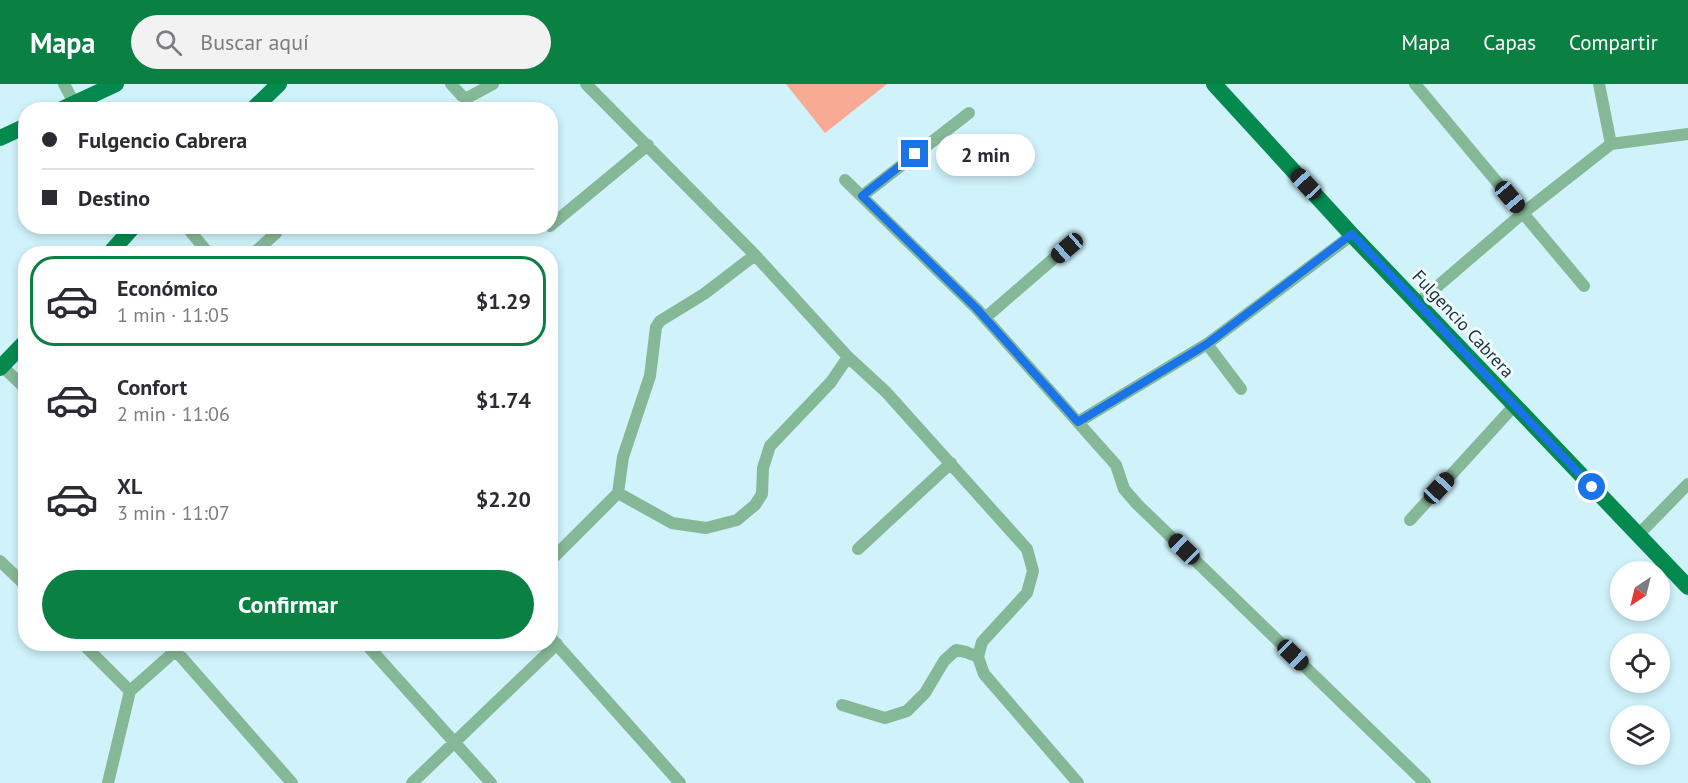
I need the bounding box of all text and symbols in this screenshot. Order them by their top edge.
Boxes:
search box [131,15,551,69]
text: Mapa [30,24,95,61]
icon: search [152,26,185,59]
text: Buscar aquí [200,28,309,56]
text: Mapa [1402,29,1450,56]
text: Capas [1483,29,1536,56]
text: Compartir [1569,29,1658,56]
text: Fulgencio Cabrera [78,126,247,154]
callout: 2 min [936,133,1035,175]
route end [901,140,928,167]
text: 2 min [961,142,1010,168]
car [1287,165,1325,203]
car [1492,177,1528,217]
text: Destino [78,184,150,212]
car [1048,229,1086,267]
street label: Fulgencio Cabrera [1407,265,1519,382]
icon: car [45,274,99,328]
text: Económico [117,274,218,302]
text: $1.29 [476,287,531,315]
text: 1 min · 11:05 [117,302,230,328]
icon: car [45,373,99,427]
text: Confort [117,373,187,401]
text: $1.74 [476,386,531,414]
text: 2 min · 11:06 [117,401,230,427]
car [1420,469,1458,507]
icon: car [45,472,99,526]
text: XL [117,472,142,500]
route start [1578,473,1605,500]
text: $2.20 [476,485,531,513]
text: 3 min · 11:07 [117,500,230,526]
car [1165,530,1203,568]
north arrow [1610,561,1670,621]
map controls [1610,561,1670,765]
button: Confirmar [42,570,534,639]
button: locate [1610,633,1670,693]
car [1274,636,1312,674]
button: layers [1610,705,1670,765]

